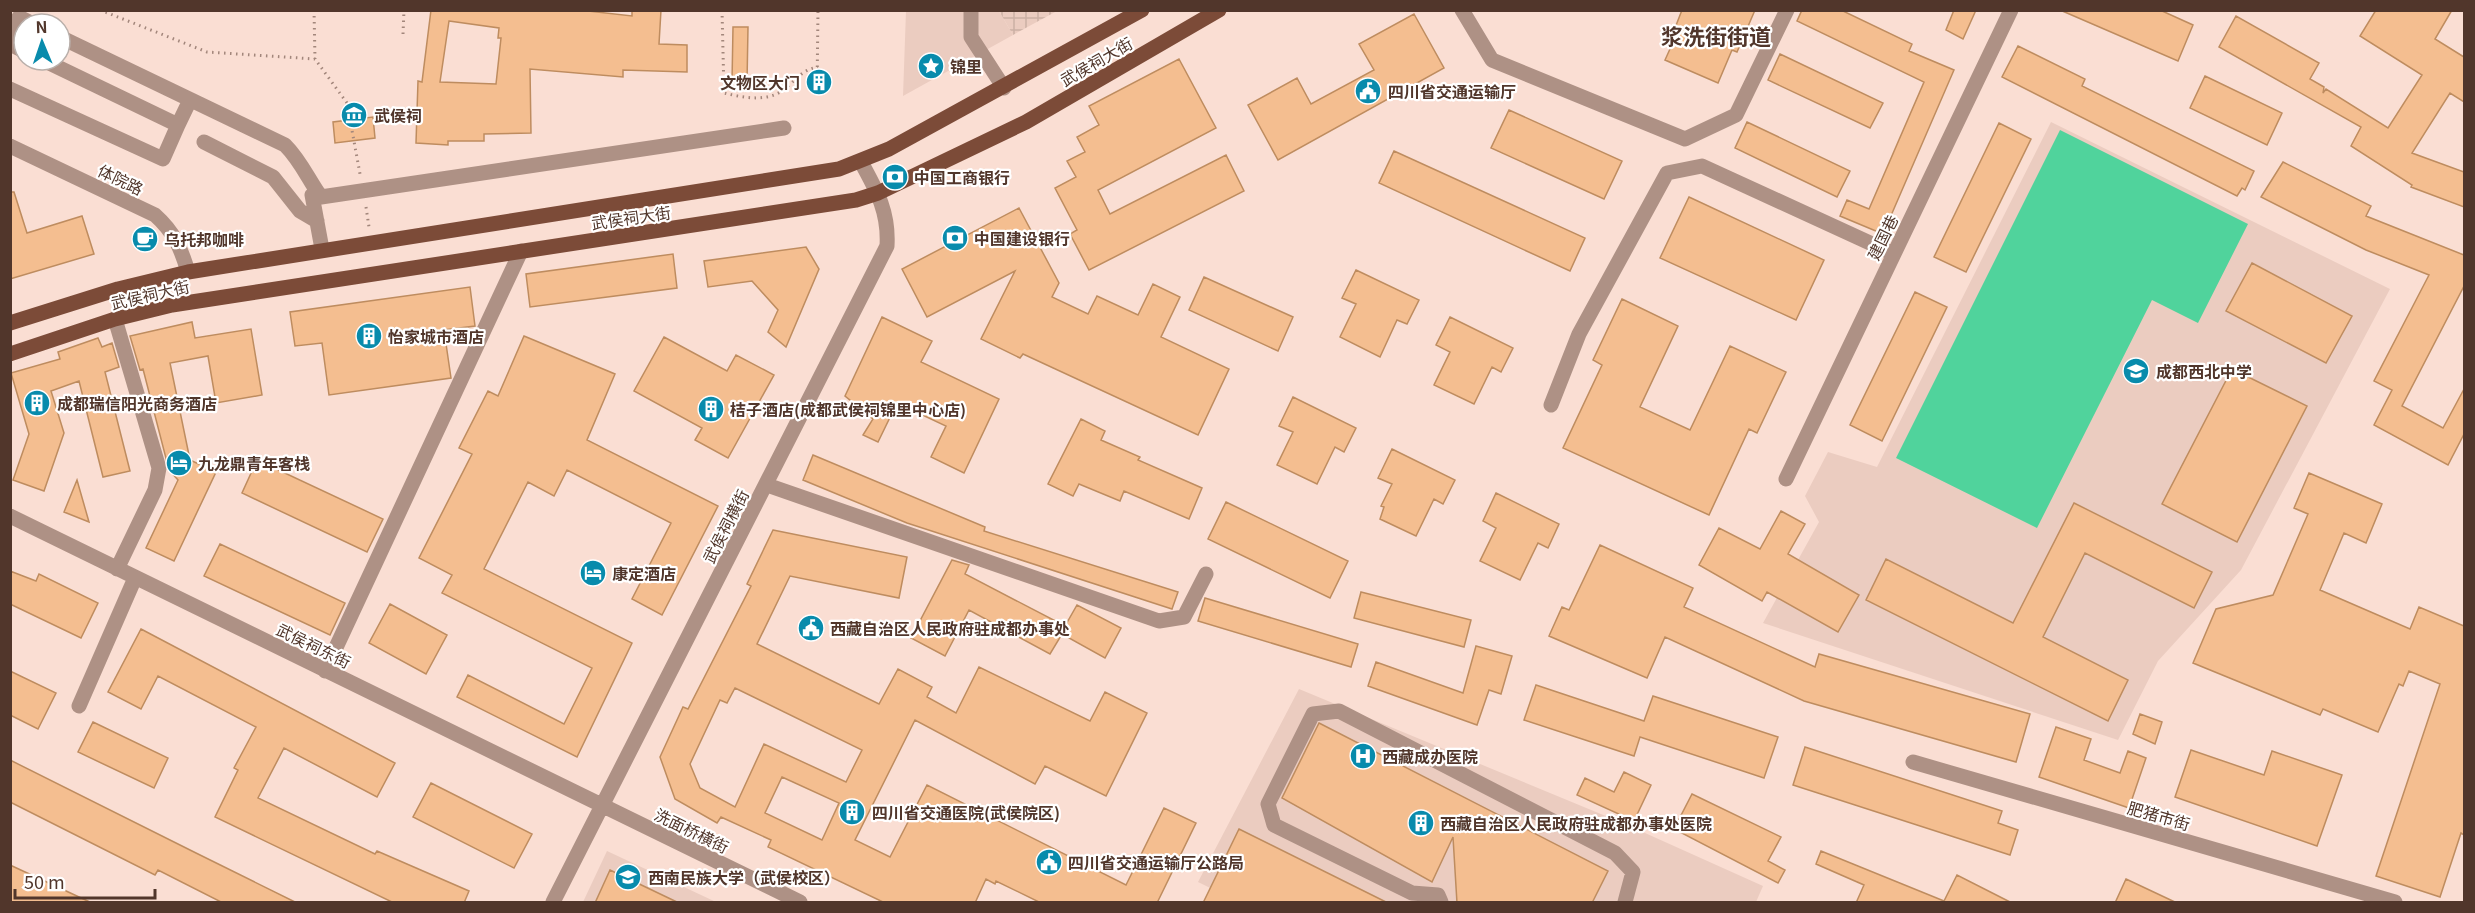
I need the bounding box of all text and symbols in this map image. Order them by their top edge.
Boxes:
north arrow [12,12,72,72]
text: N [35,14,48,38]
district label: 浆洗街街道 [1661,19,1771,51]
street label: 武侯祠大街 [1055,31,1137,91]
place icon: 锦里 [916,51,946,81]
place label: 锦里 [950,54,982,78]
building icon: 文物区大门 [804,67,834,97]
place label: 文物区大门 [720,70,800,94]
public building icon: 四川省交通运输厅 [1353,76,1383,106]
place label: 四川省交通运输厅 [1388,79,1516,103]
museum icon: 武侯祠 [339,100,369,130]
place label: 武侯祠 [374,103,422,127]
street label: 体院路 [94,158,148,200]
bank icon: 中国工商银行 [880,162,910,192]
place label: 中国工商银行 [914,165,1010,189]
street label: 武侯祠大街 [590,200,672,234]
street label: 建国巷 [1861,210,1903,264]
bank icon: 中国建设银行 [940,223,970,253]
cafe icon: 乌托邦咖啡 [130,224,160,254]
place label: 中国建设银行 [974,226,1070,250]
place label: 乌托邦咖啡 [164,227,244,251]
street label: 武侯祠大街 [108,273,192,315]
building icon: 怡家城市酒店 [354,321,384,351]
place label: 怡家城市酒店 [388,324,484,348]
school or university icon: 成都西北中学 [2121,356,2151,386]
place label: 成都西北中学 [2156,359,2252,383]
building icon: 成都瑞信阳光商务酒店 [22,388,52,418]
place label: 成都瑞信阳光商务酒店 [57,391,217,415]
building icon: 桔子酒店(成都武侯祠锦里中心店) [696,394,726,424]
place label: 桔子酒店(成都武侯祠锦里中心店) [730,397,966,421]
hotel icon: 九龙鼎青年客栈 [164,448,194,478]
place label: 九龙鼎青年客栈 [198,451,310,475]
street label: 武侯祠横街 [696,485,754,567]
hotel icon: 康定酒店 [578,558,608,588]
place label: 康定酒店 [612,561,676,585]
public building icon: 西藏自治区人民政府驻成都办事处 [796,613,826,643]
place label: 西藏自治区人民政府驻成都办事处 [830,616,1070,640]
street label: 武侯祠东街 [273,617,355,673]
hospital icon: 西藏成办医院 [1348,741,1378,771]
place label: 西藏成办医院 [1382,744,1478,768]
street label: 肥猪市街 [2125,795,2193,835]
building icon: 四川省交通医院(武侯院区) [837,797,867,827]
place label: 四川省交通医院(武侯院区) [872,800,1060,824]
street label: 洗面桥横街 [651,802,733,858]
building icon: 西藏自治区人民政府驻成都办事处医院 [1406,808,1436,838]
place label: 西藏自治区人民政府驻成都办事处医院 [1440,811,1712,835]
public building icon: 四川省交通运输厅公路局 [1034,847,1064,877]
place label: 四川省交通运输厅公路局 [1068,850,1244,874]
scale bar [15,862,154,900]
school or university icon: 西南民族大学（武侯校区） [613,862,643,892]
place label: 西南民族大学（武侯校区） [648,865,840,889]
text: 50 m [24,868,65,894]

